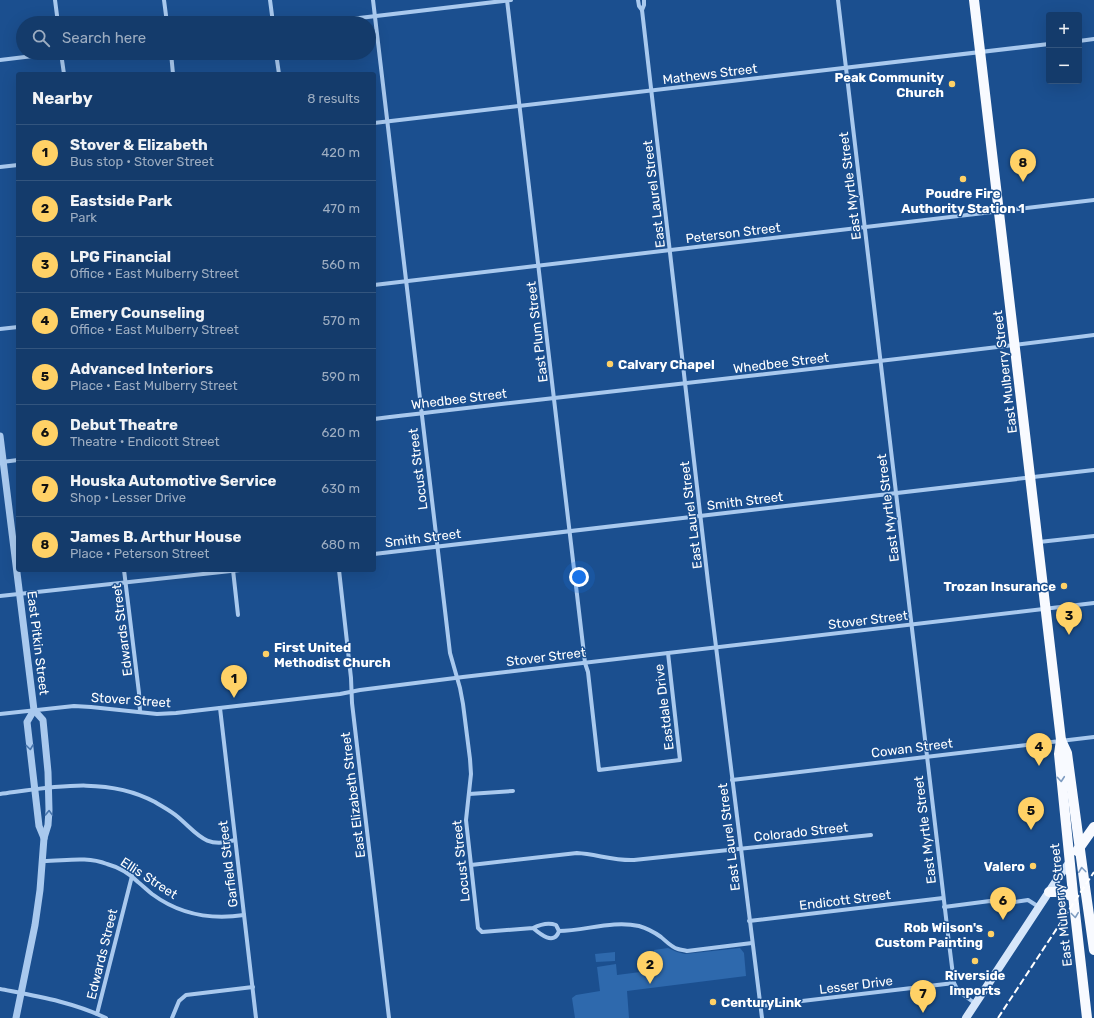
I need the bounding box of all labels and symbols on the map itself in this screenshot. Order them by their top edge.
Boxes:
street label: Mathews Street [662,61,758,87]
place label: Peak Community Church [834,70,944,100]
marker: Peak Community Church [947,79,957,89]
street label: East Myrtle Street [836,131,864,241]
street label: East Laurel Street [640,139,668,249]
pin: 8 [1010,149,1036,182]
marker: Poudre Fire Authority Station 1 [958,174,968,184]
place label: Poudre Fire Authority Station 1 [901,186,1025,216]
street label: Peterson Street [685,220,781,246]
street label: East Plum Street [523,281,551,383]
street label: East Mulberry Street [990,310,1020,434]
street label: Whedbee Street [732,350,830,376]
place label: Calvary Chapel [618,357,715,372]
marker: Calvary Chapel [605,359,615,369]
street label: Whedbee Street [410,386,508,412]
street label: Locust Street [406,427,430,511]
street label: East Myrtle Street [874,453,902,563]
street label: East Laurel Street [677,460,705,570]
street label: Smith Street [706,489,784,513]
street label: Smith Street [384,526,462,550]
your location [569,567,589,587]
place label: Trozan Insurance [943,579,1056,594]
marker: Trozan Insurance [1059,581,1069,591]
street label: Edwards Street [109,583,135,677]
street label: East Pitkin Street [24,590,52,696]
pin: 3 [1056,602,1082,635]
street label: Stover Street [827,608,909,632]
place label: First United Methodist Church [274,640,391,670]
street label: Stover Street [505,645,587,669]
marker: First United Methodist Church [261,649,271,659]
street label: Eastdale Drive [651,663,677,751]
pin: 1 [221,665,247,698]
street label: Stover Street [91,690,171,710]
street label: East Elizabeth Street [338,731,368,859]
pin: 4 [1026,733,1052,766]
street label: Cowan Street [870,736,954,760]
one-way arrow [25,744,34,750]
street label: East Myrtle Street [911,775,939,885]
one-way arrow [1056,776,1065,782]
street label: East Laurel Street [715,782,743,892]
pin: 5 [1018,797,1044,830]
one-way arrow [44,810,53,816]
street label: Locust Street [449,819,473,903]
street label: Garfield Street [215,820,241,908]
street label: Colorado Street [753,820,849,844]
street label: East Mulberry Street [1047,843,1075,967]
street label: Ellis Street [118,854,180,902]
place label: Valero [984,859,1025,874]
marker: Valero [1028,861,1038,871]
one-way arrow [1078,866,1087,873]
street label: Endicott Street [798,887,892,913]
pin: 6 [990,887,1016,920]
street label: Edwards Street [83,907,121,1001]
one-way arrow [1070,912,1079,918]
place label: Rob Wilson's Custom Painting [875,920,983,950]
marker: Rob Wilson's Custom Painting [986,929,996,939]
pin: 2 [637,951,663,984]
marker: Riverside Imports [970,956,980,966]
place label: Riverside Imports [945,968,1006,998]
street label: Lesser Drive [818,973,894,997]
pin: 7 [910,980,936,1013]
place label: CenturyLink [721,995,802,1010]
marker: CenturyLink [708,997,718,1007]

